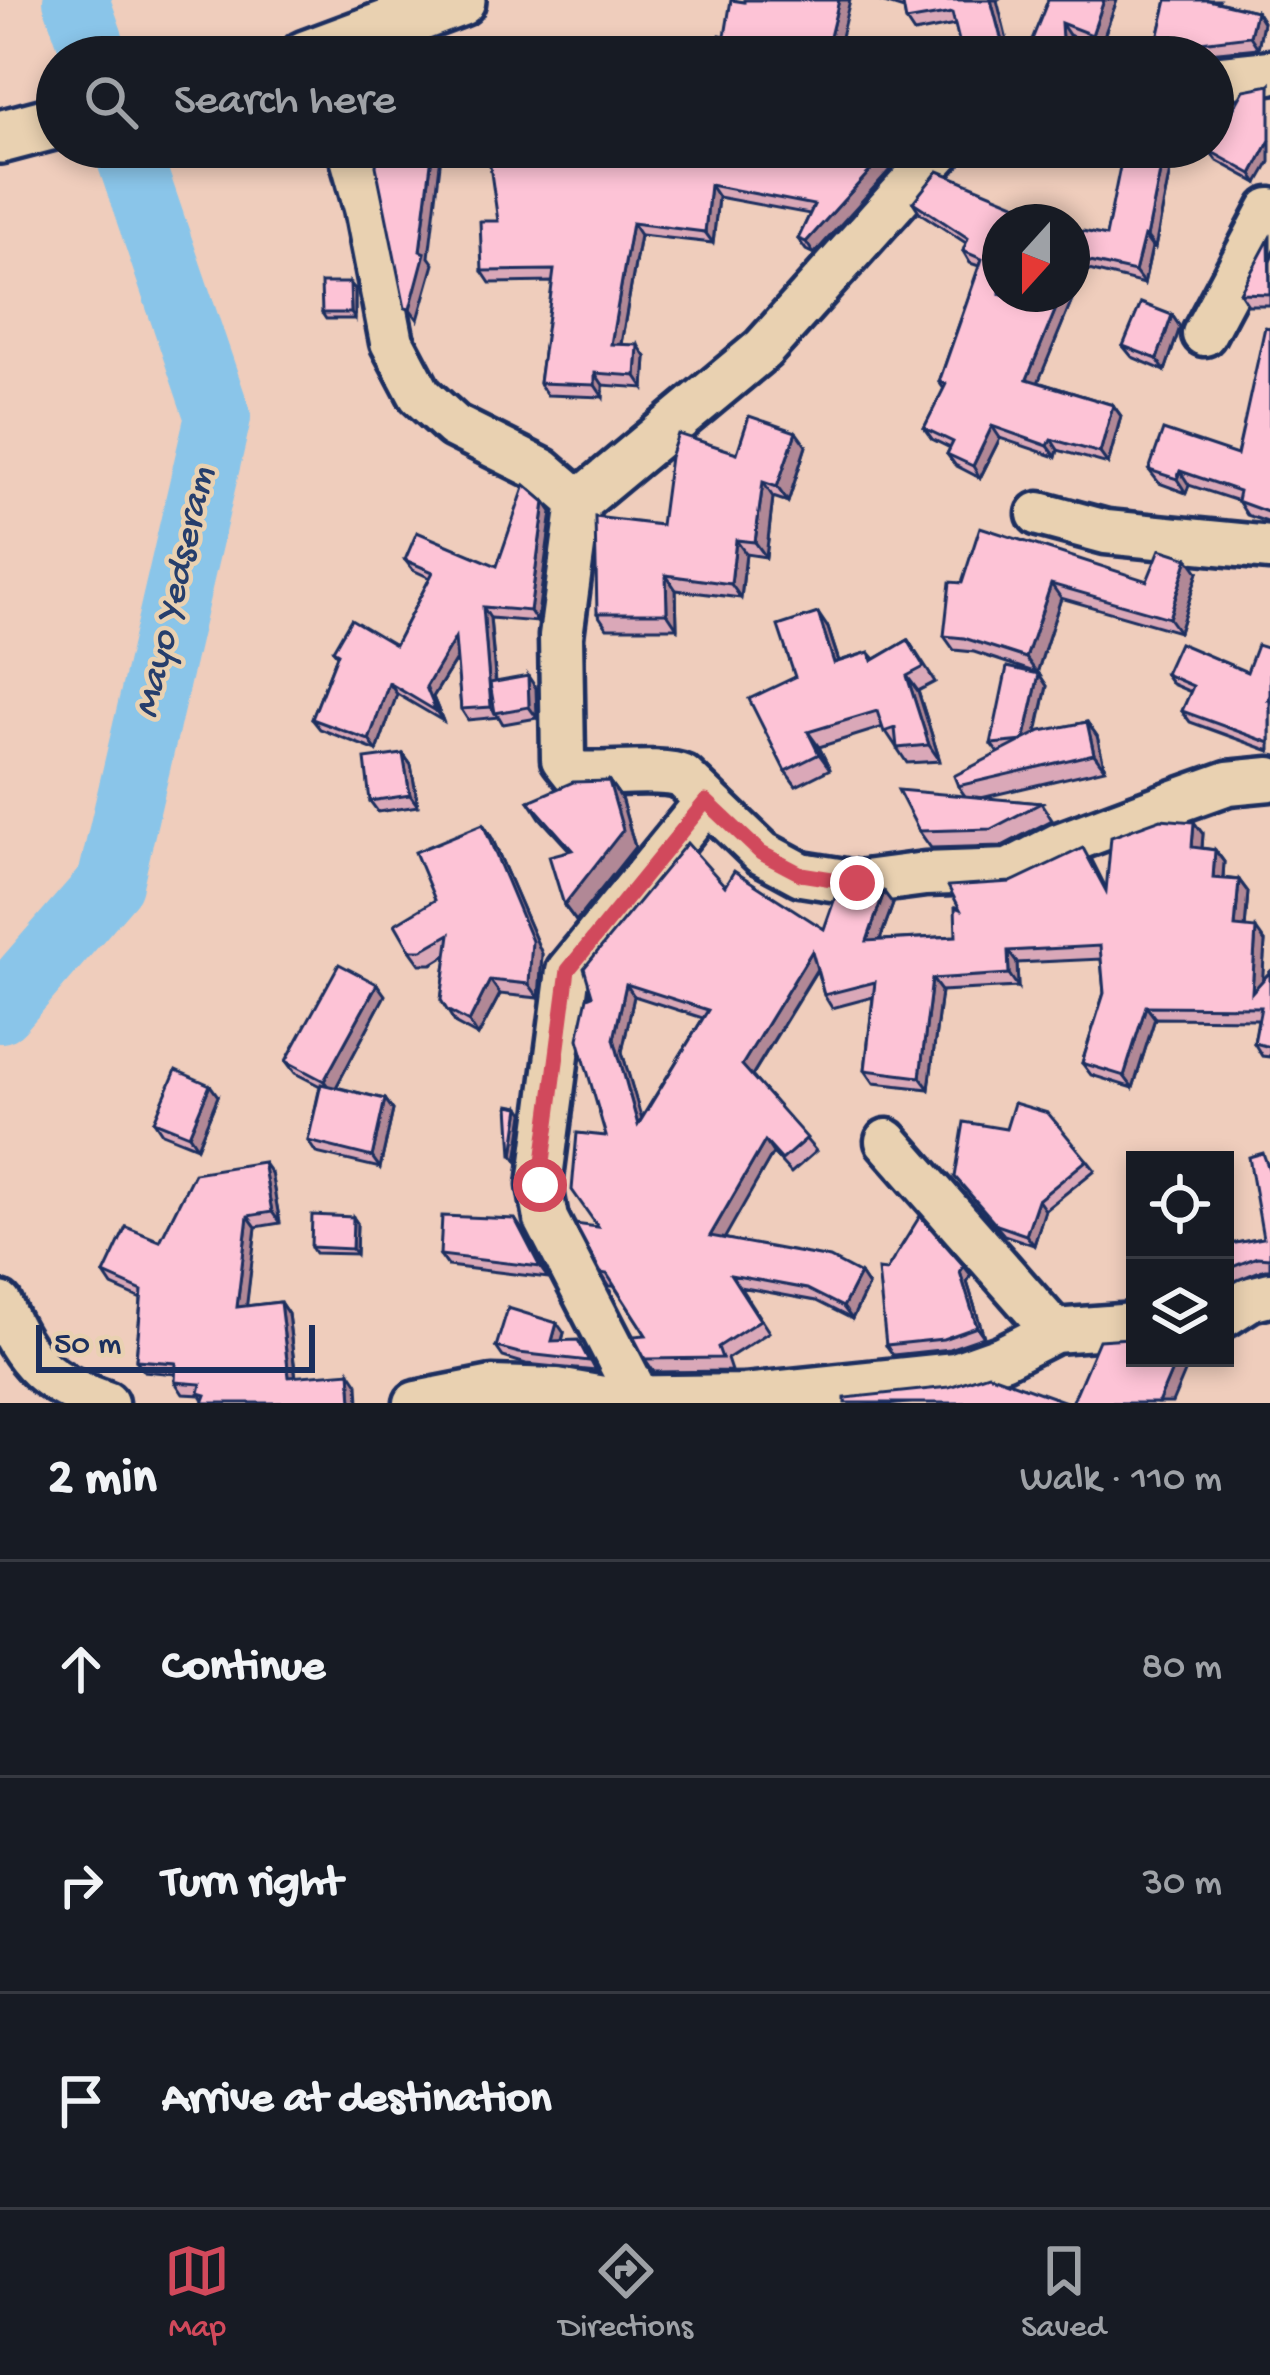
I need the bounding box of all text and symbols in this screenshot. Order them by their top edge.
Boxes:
search box [36,36,1234,168]
icon: search [78,69,144,135]
text: Search here [174,76,396,129]
north arrow [982,204,1090,312]
water label: Mayo Yedseram [126,463,228,723]
route end [830,856,884,910]
map controls [1126,1151,1234,1367]
button: locate [1126,1151,1234,1259]
route start [513,1158,567,1212]
button: layers [1126,1259,1234,1367]
scale bar [36,1319,315,1372]
text: 50 m [54,1327,121,1365]
text: 2 min [48,1451,157,1511]
text: Walk · 110 m [1020,1458,1222,1504]
icon: ahead [48,1636,114,1702]
text: Continue [162,1642,325,1695]
text: 80 m [1142,1646,1222,1692]
icon: right [48,1852,114,1918]
text: Turn right [162,1858,342,1911]
text: 30 m [1143,1862,1222,1908]
icon: arrive [48,2068,114,2134]
text: Arrive at destination [162,2074,551,2127]
tab: Map [164,2238,230,2348]
tab: Directions [559,2238,693,2348]
tab: Saved [1021,2238,1106,2348]

